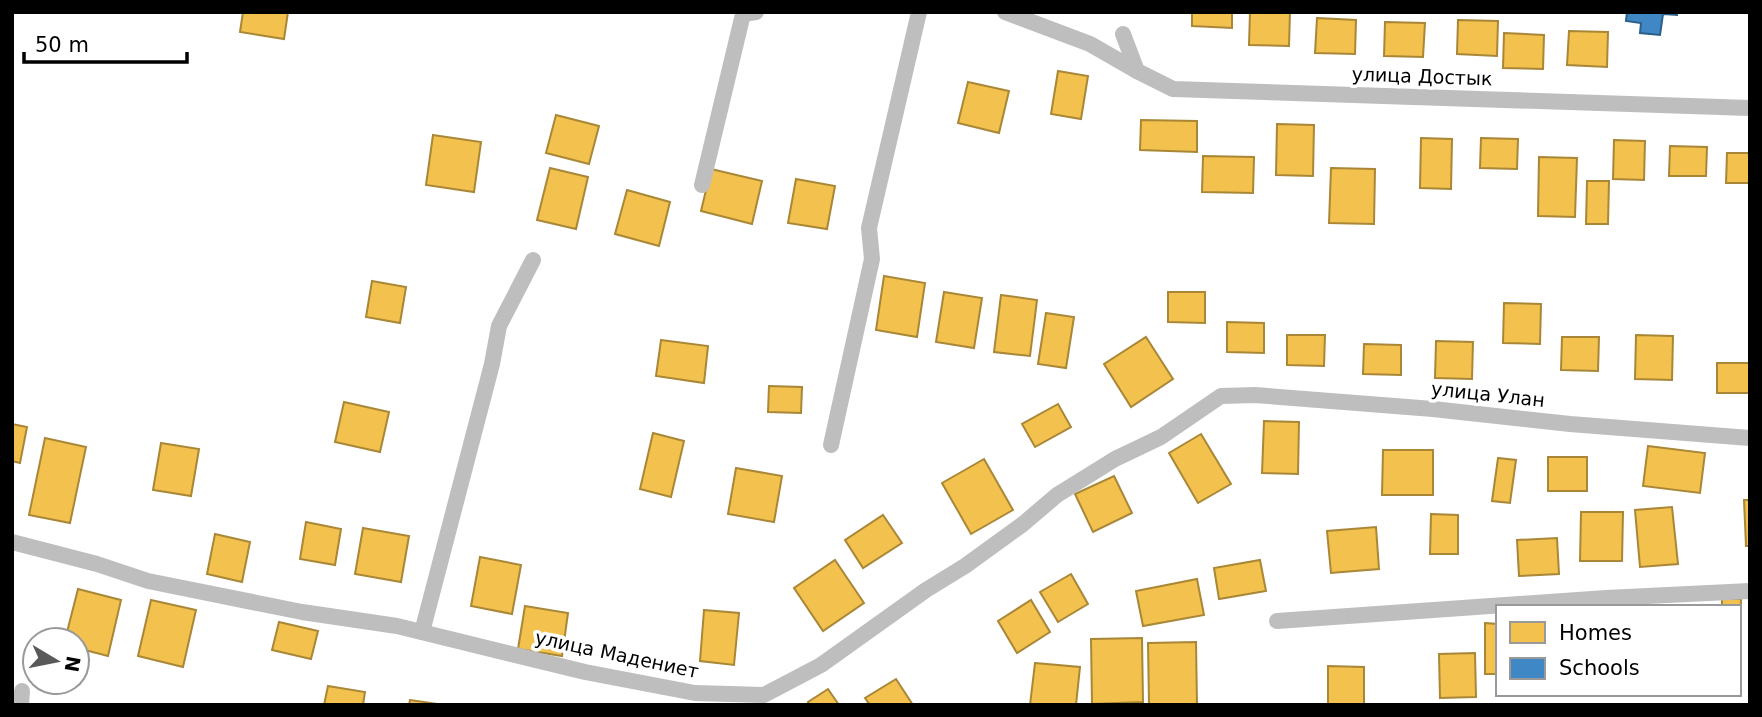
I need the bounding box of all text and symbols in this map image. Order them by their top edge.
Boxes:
scale bar [24,21,187,65]
text: 50 m [35,33,89,57]
street label: улица Достык [1351,63,1493,89]
street label: улица Улан [1430,377,1546,411]
legend [1496,605,1741,696]
text: Homes [1559,621,1632,645]
north arrow [21,626,91,696]
street label: улица Мадениет [533,626,701,682]
text: N [61,654,85,674]
text: Schools [1559,656,1640,680]

